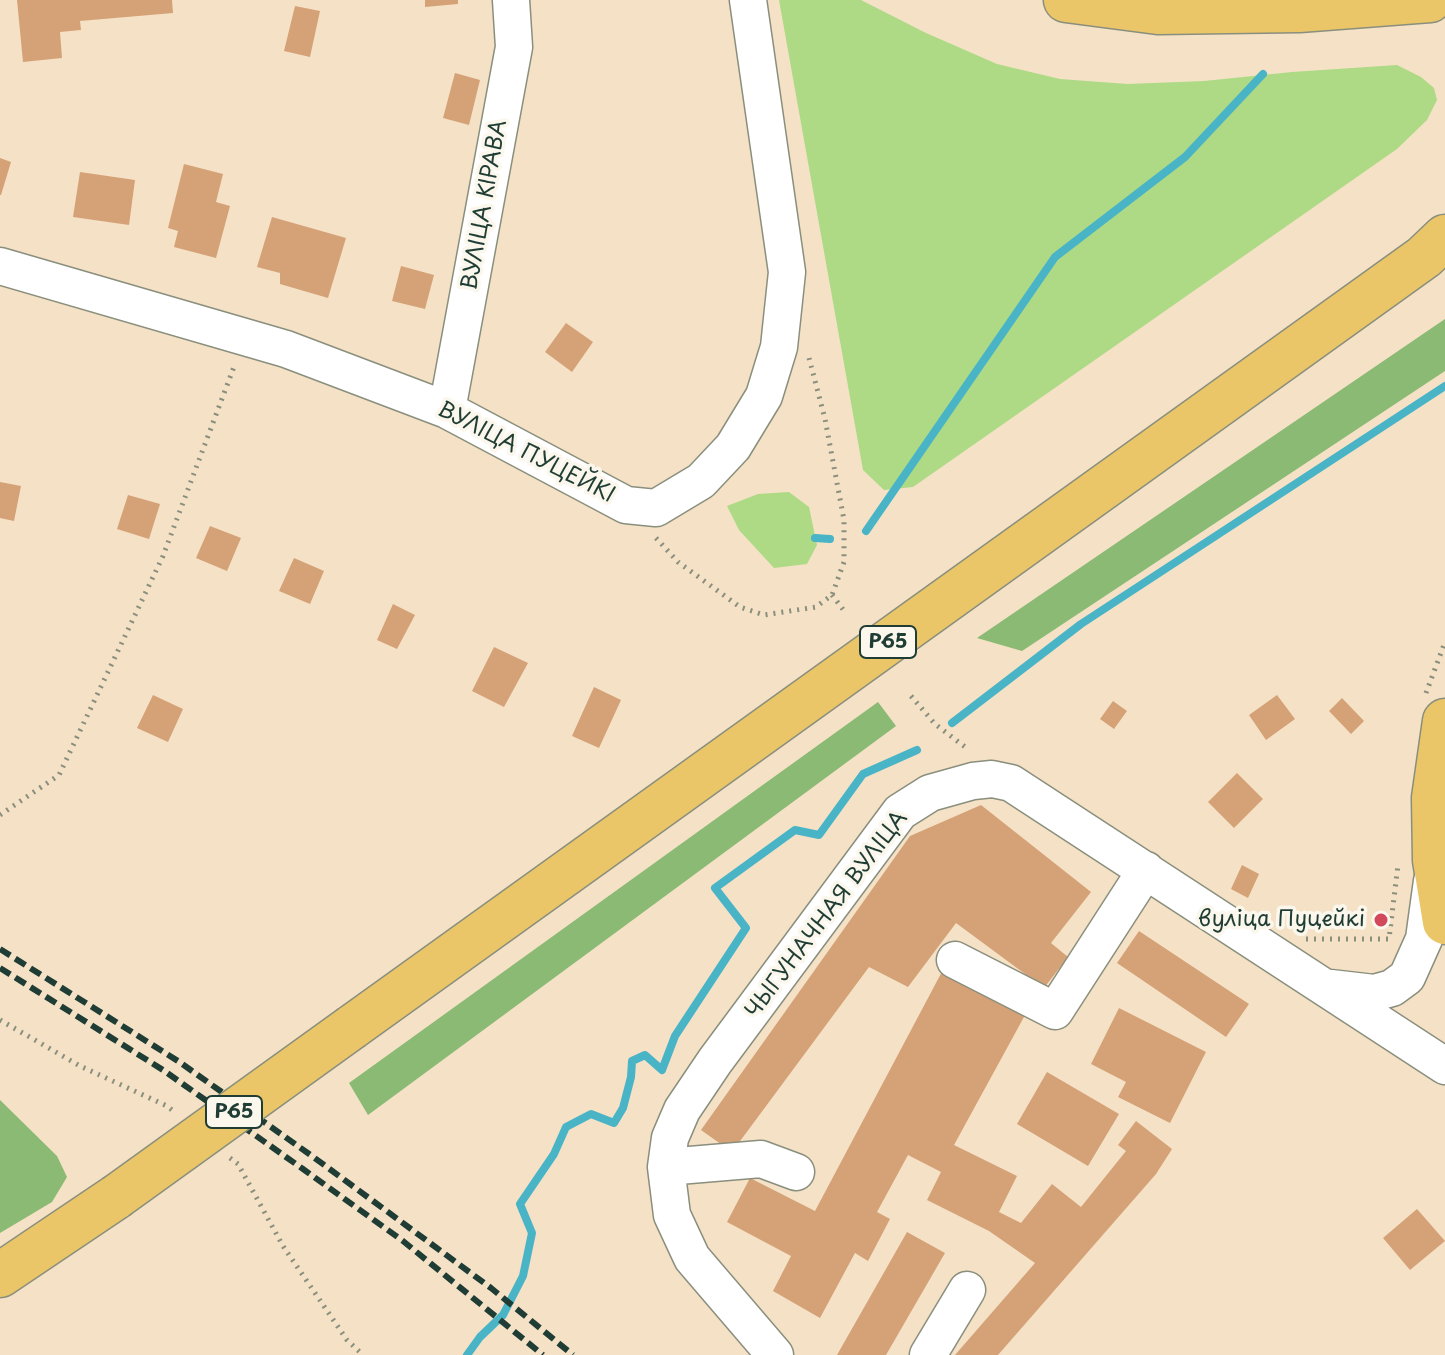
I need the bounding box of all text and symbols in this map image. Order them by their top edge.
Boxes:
street label: ВУЛІЦА КІРАВА [457,118,513,292]
street label: ВУЛІЦА ПУЦЕЙКІ [433,397,619,509]
road number: Р65 [860,626,916,658]
street label: ЧЫГУНАЧНАЯ ВУЛІЦА [740,806,914,1024]
place label: вуліца Пуцейкі [1198,907,1365,933]
marker: вуліца Пуцейкі [1372,911,1390,929]
road number: Р65 [206,1096,262,1128]

